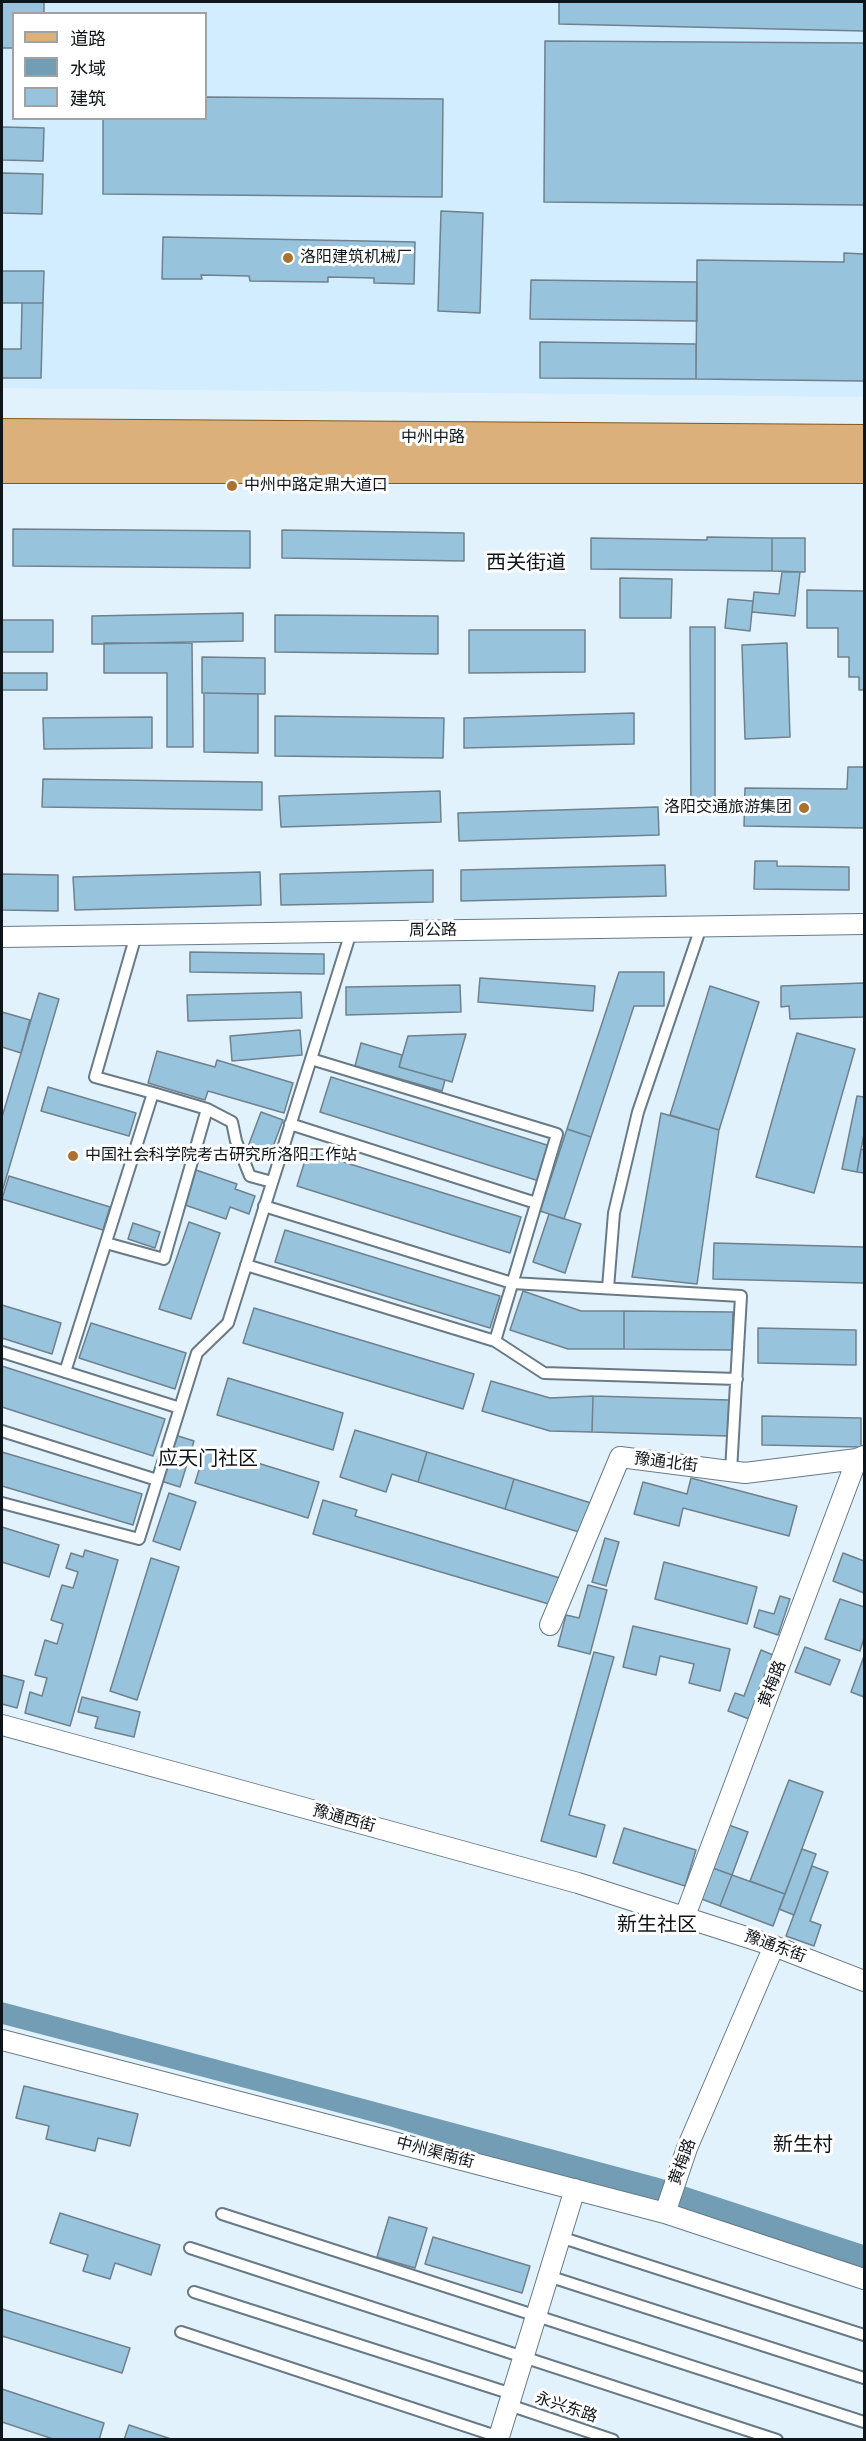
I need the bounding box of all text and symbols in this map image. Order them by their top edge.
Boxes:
legend [12,12,207,120]
text: 道路 [70,28,106,50]
text: 水域 [70,58,106,80]
text: 建筑 [70,88,106,110]
place label: 洛阳建筑机械厂 [300,248,412,268]
marker: 洛阳建筑机械厂 [281,251,295,265]
street label: 中州中路 [401,428,465,448]
place label: 中州中路定鼎大道口 [244,476,388,496]
marker: 中州中路定鼎大道口 [225,479,239,493]
district label: 西关街道 [486,552,566,576]
place label: 洛阳交通旅游集团 [664,798,792,818]
marker: 洛阳交通旅游集团 [797,801,811,815]
street label: 周公路 [409,921,457,941]
place label: 中国社会科学院考古研究所洛阳工作站 [85,1146,357,1166]
marker: 中国社会科学院考古研究所洛阳工作站 [66,1149,80,1163]
district label: 应天门社区 [158,1448,258,1472]
street label: 豫通北街 [633,1450,699,1476]
street label: 黄梅路 [755,1658,791,1710]
street label: 豫通西街 [311,1801,377,1837]
district label: 新生社区 [617,1914,697,1938]
street label: 豫通东街 [742,1927,808,1967]
street label: 中州渠南街 [394,2133,476,2173]
district label: 新生村 [773,2134,833,2158]
street label: 黄梅路 [666,2136,700,2188]
street label: 永兴东路 [533,2389,599,2427]

